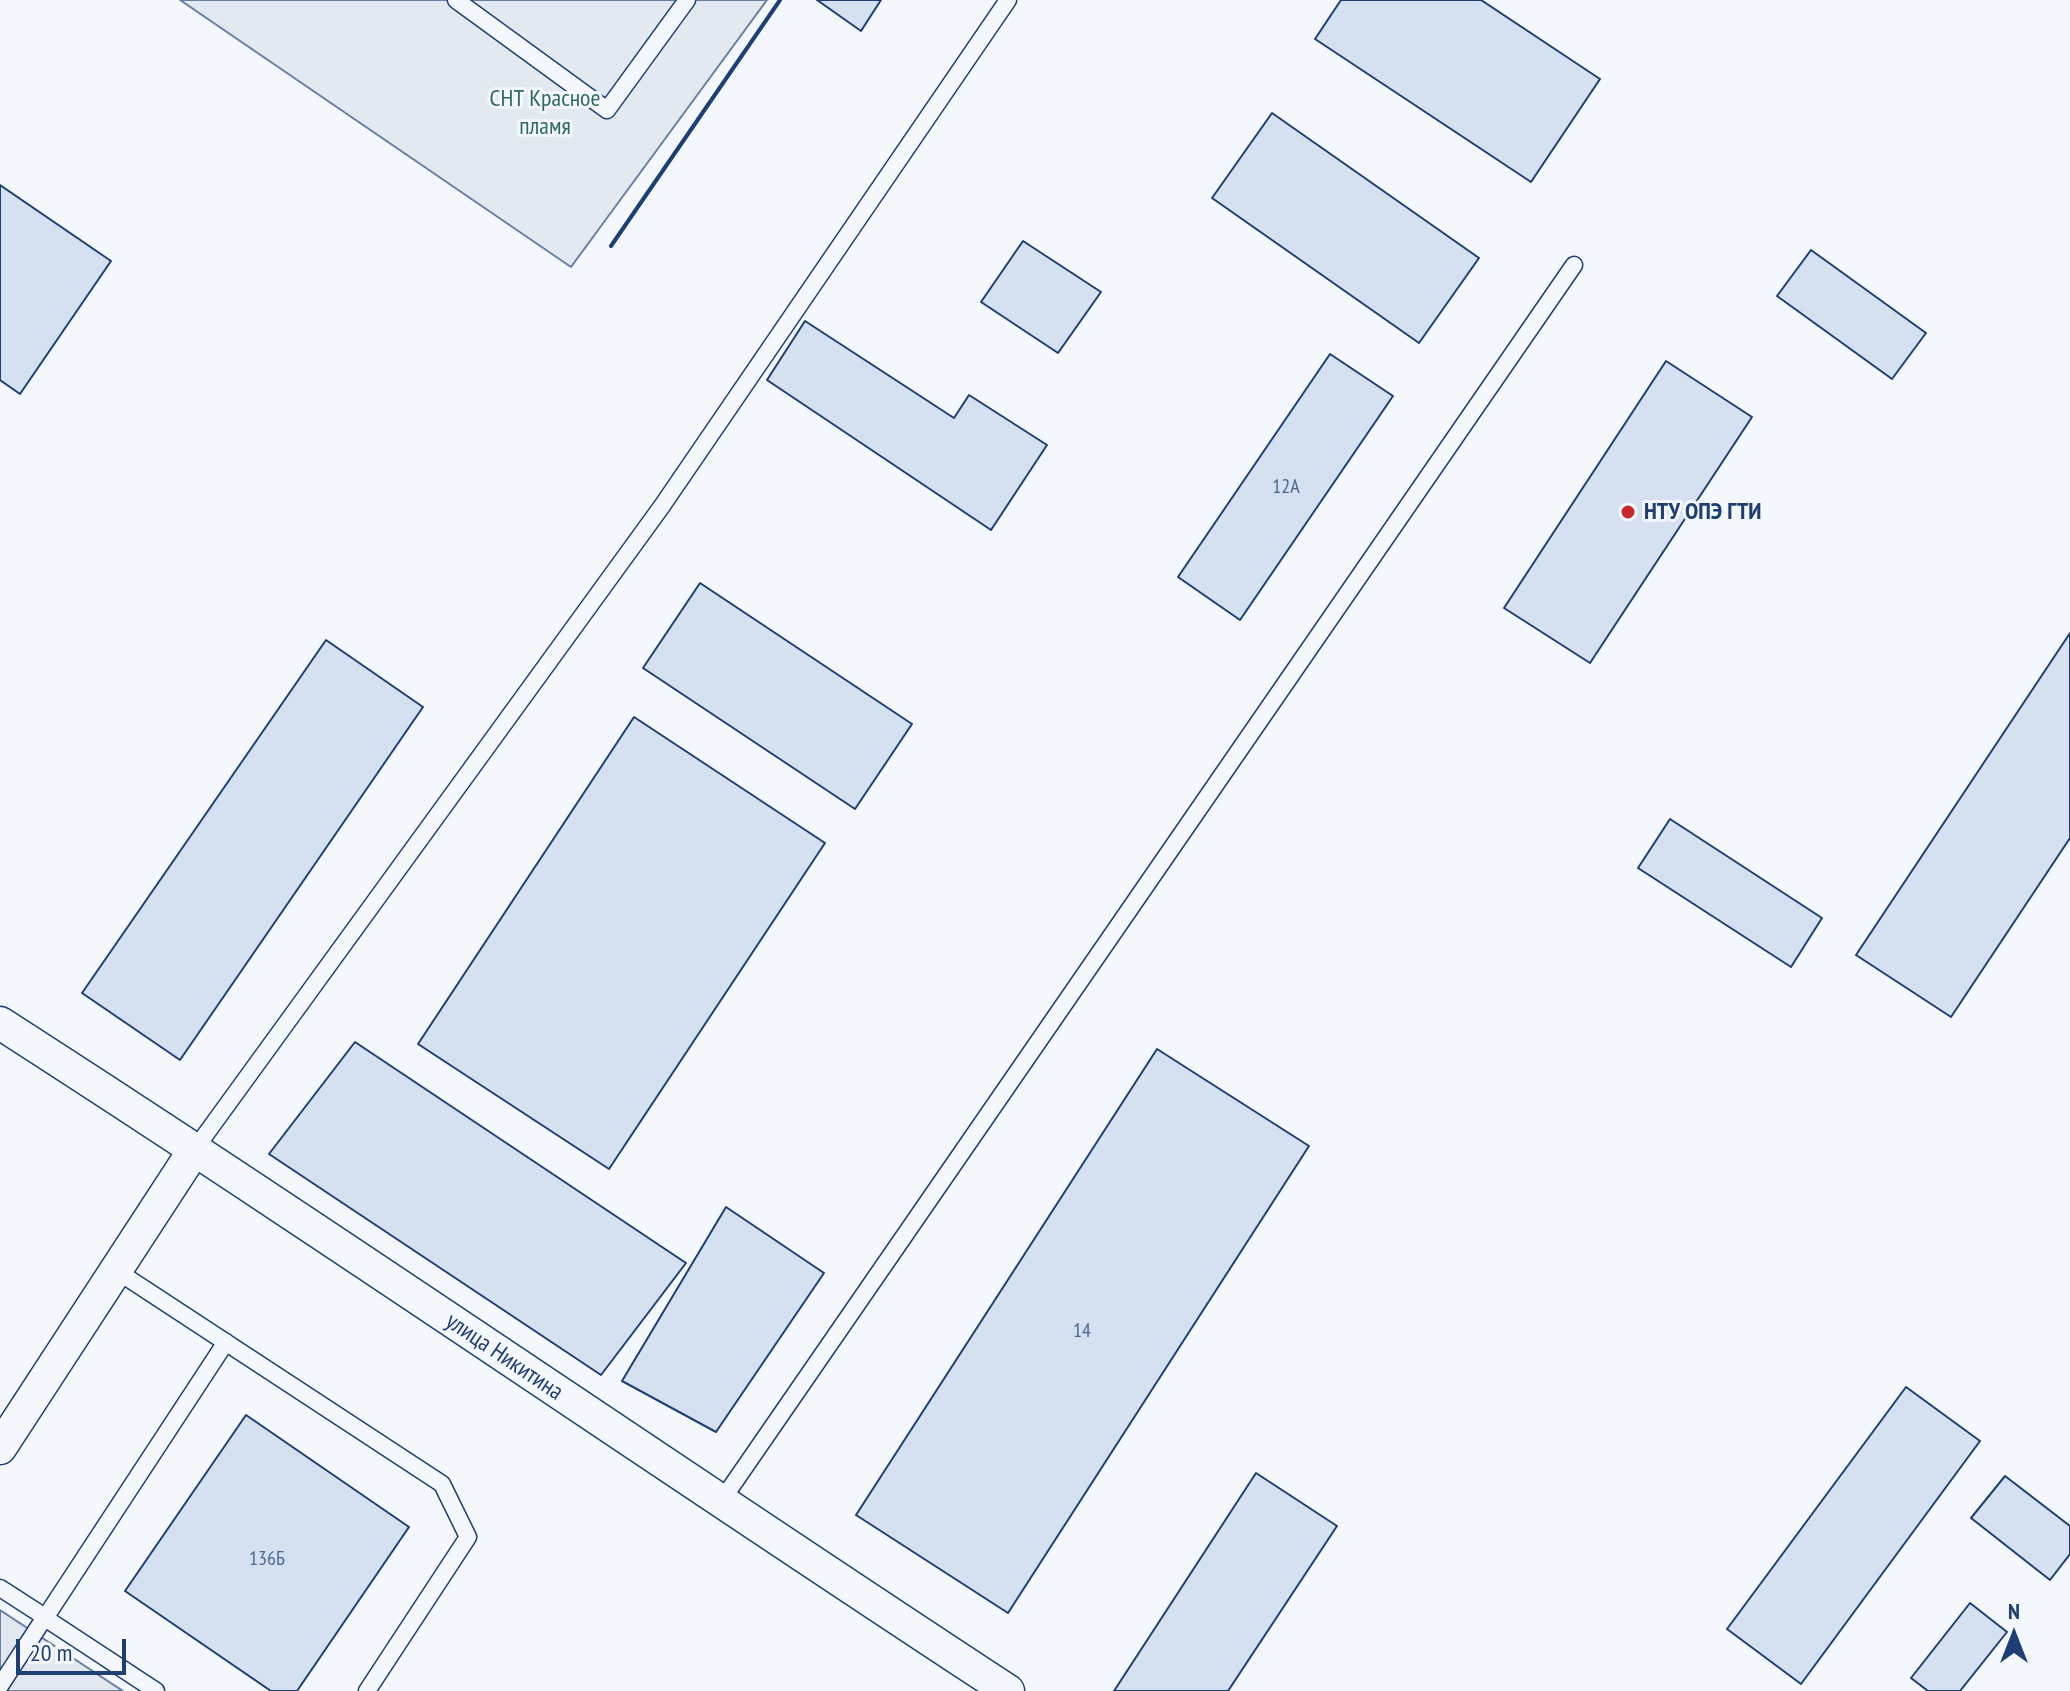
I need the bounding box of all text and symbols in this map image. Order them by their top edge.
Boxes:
park label: СНТ Красное пламя [490,85,600,141]
house number: 12А [1272,475,1300,499]
place label: НТУ ОПЭ ГТИ [1644,498,1761,526]
marker: НТУ ОПЭ ГТИ [1619,503,1637,521]
street label: улица Никитина [440,1307,568,1407]
house number: 14 [1073,1319,1091,1343]
house number: 136Б [249,1547,285,1571]
north arrow [1974,1595,2054,1675]
text: N [2008,1597,2020,1625]
scale bar [20,1623,130,1673]
text: 20 m [30,1637,72,1668]

